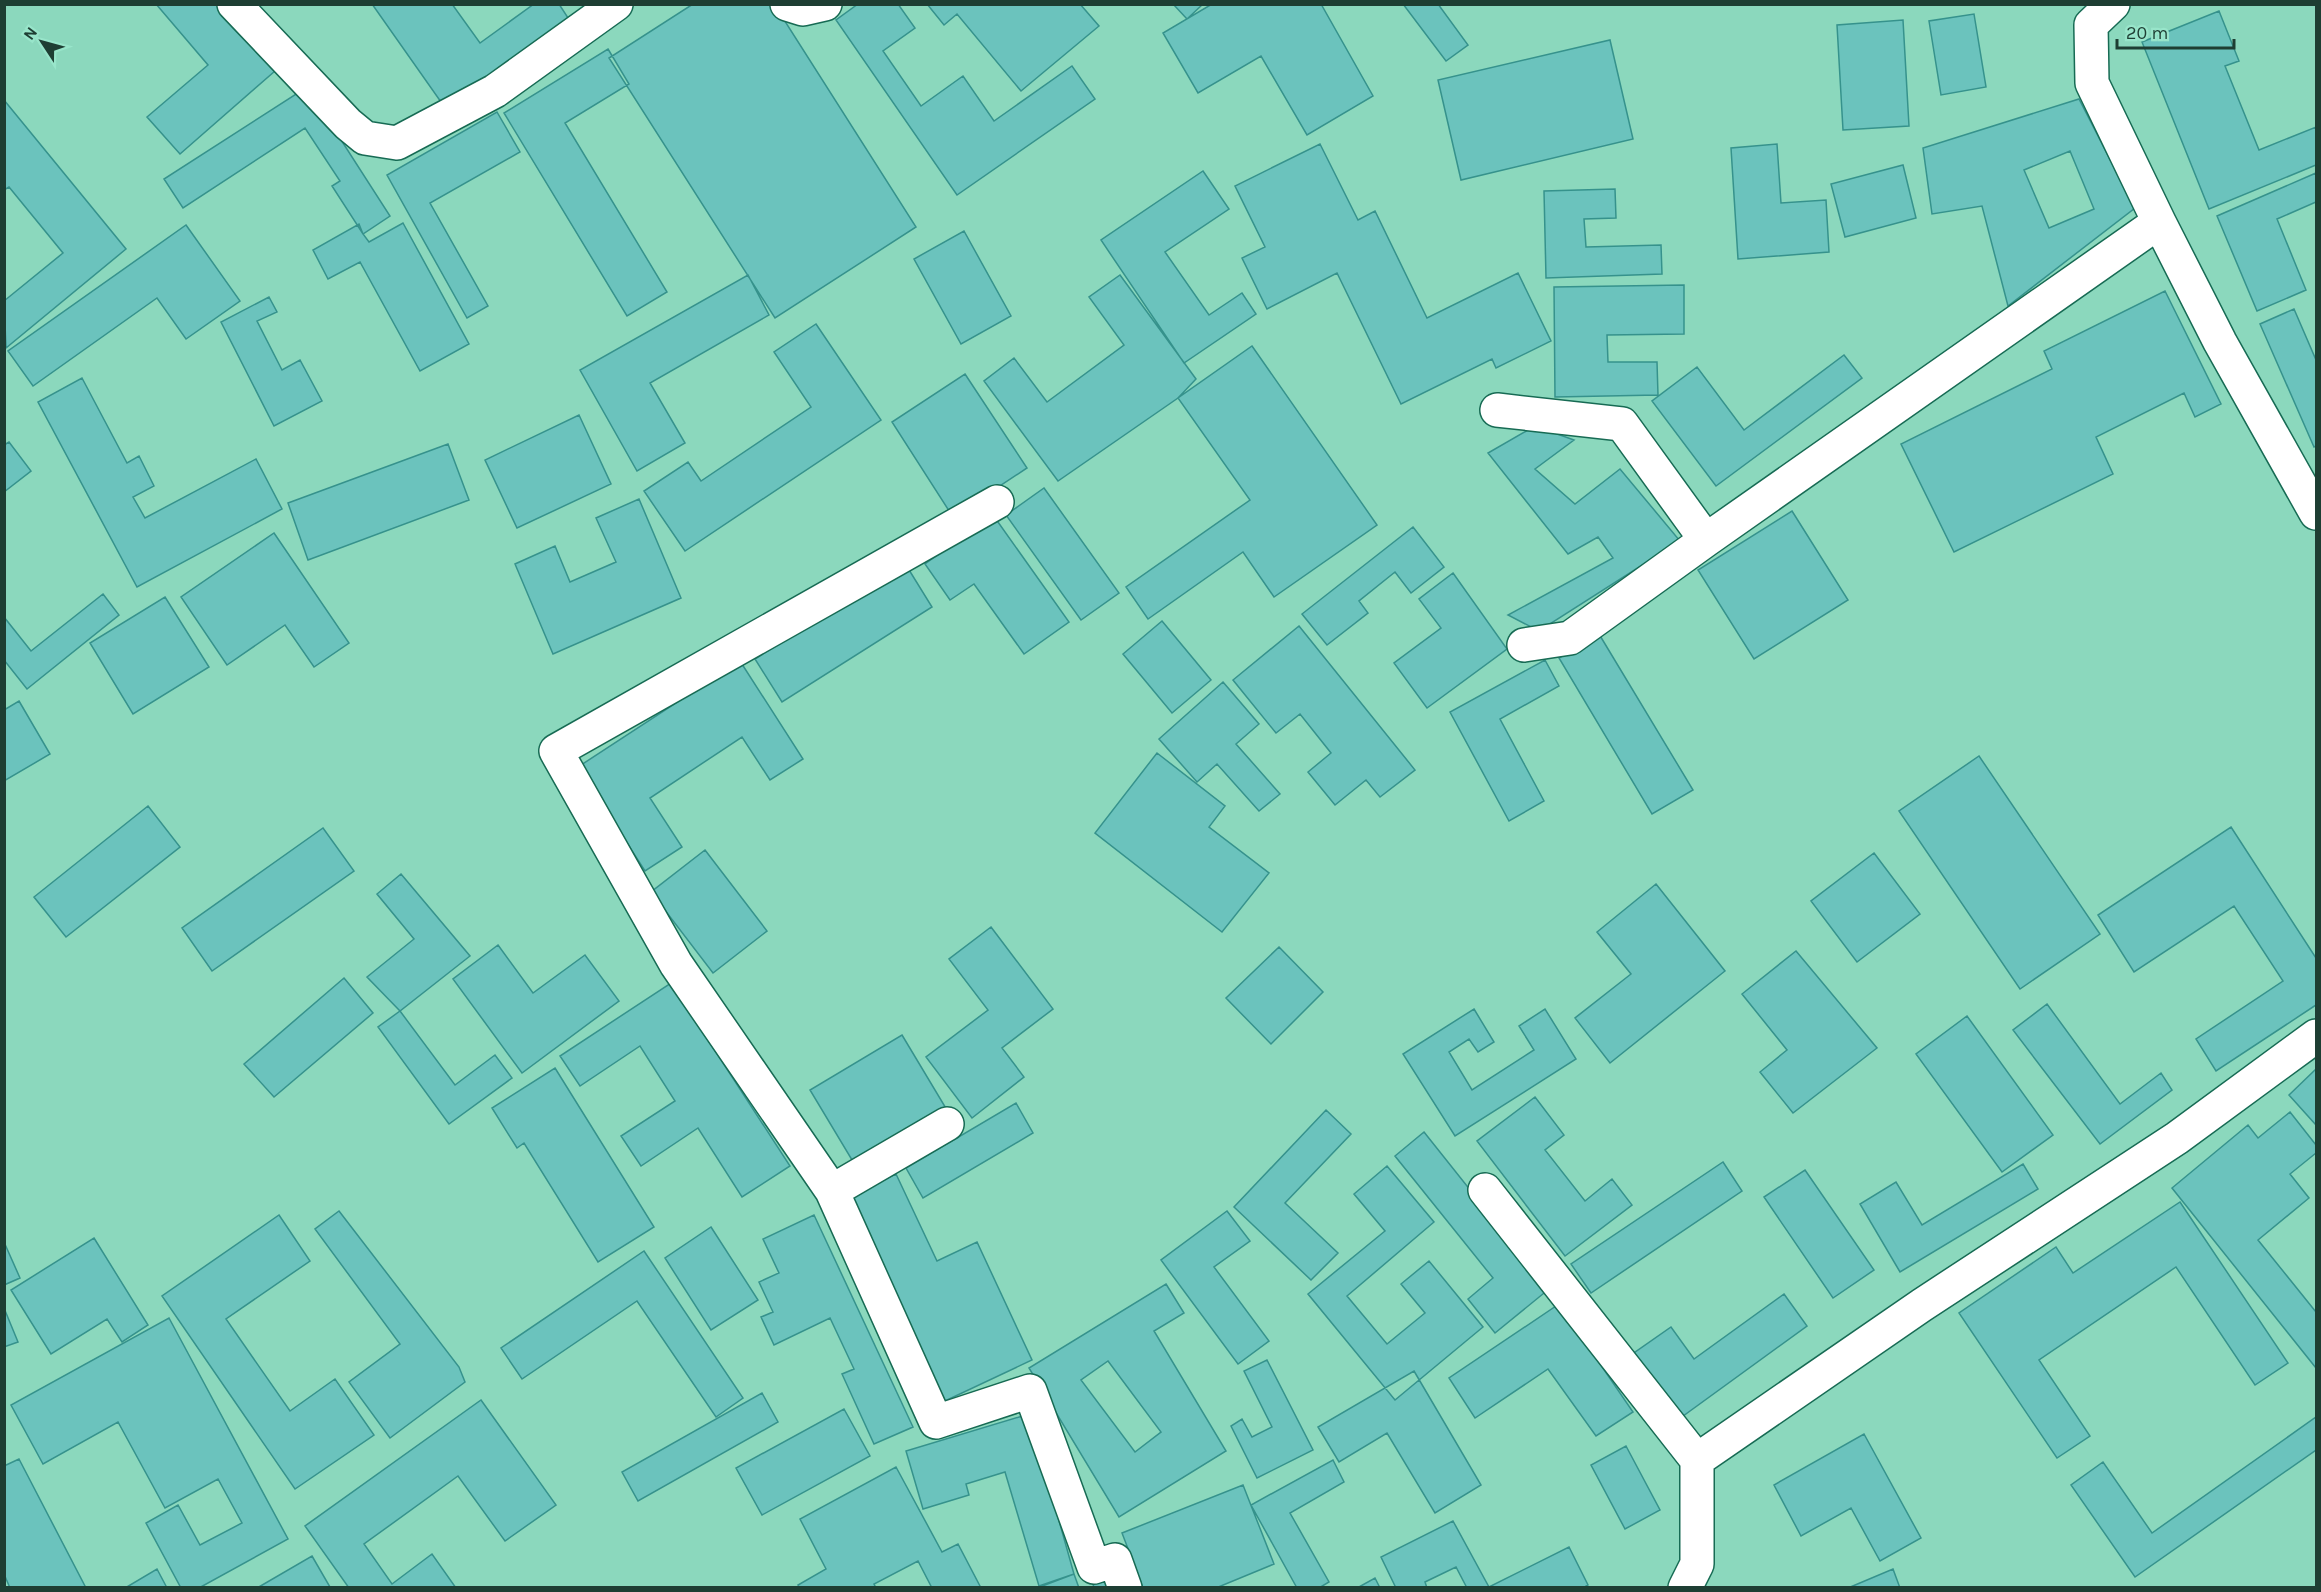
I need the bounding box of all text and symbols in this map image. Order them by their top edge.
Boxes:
north arrow [12,12,72,72]
scale bar [2117,12,2234,50]
text: 20 m [2126,22,2168,44]
text: N [19,23,41,44]

